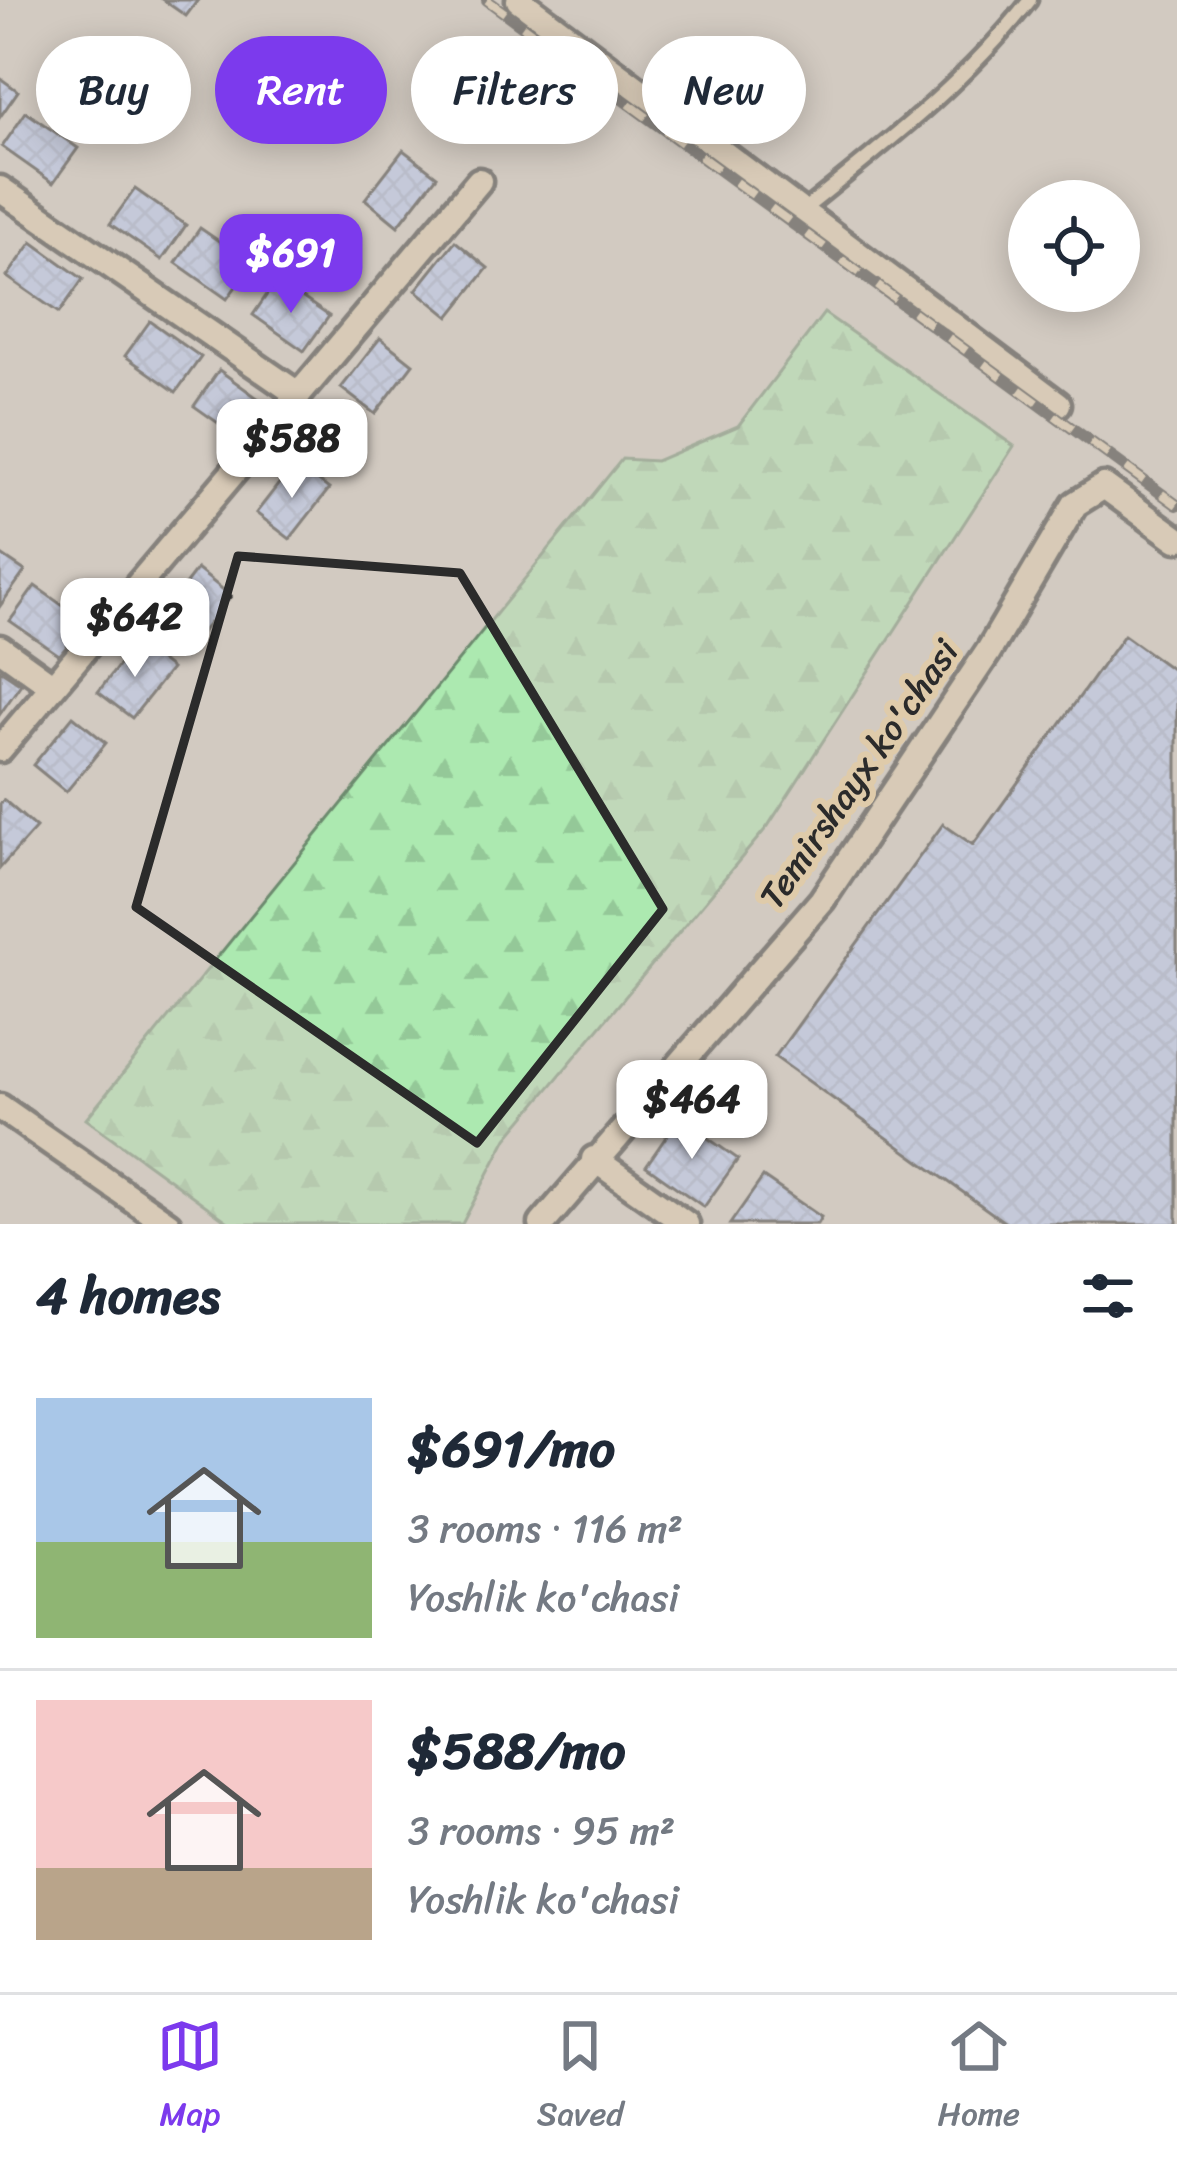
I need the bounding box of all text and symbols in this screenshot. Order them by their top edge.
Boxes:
chip: Buy [36,36,191,144]
chip: Rent [215,36,387,144]
chip: Filters [411,36,618,144]
chip: New [642,36,806,144]
map controls [1008,180,1140,312]
button: locate [1008,180,1140,312]
pin: $691 [220,214,362,316]
text: $691 [246,218,336,287]
pin: $588 [221,399,363,501]
text: $588 [243,403,341,472]
pin: $642 [64,578,206,680]
text: $642 [87,582,183,651]
street label: Temirshayx ko'chasi [742,625,977,923]
pin: $464 [621,1060,763,1162]
text: $464 [643,1064,741,1133]
text: 4 homes [36,1251,220,1341]
icon: filters [1075,1263,1141,1329]
text: $691/mo [408,1404,615,1494]
icon: home [132,1446,276,1590]
text: 3 rooms · 116 m² [408,1494,683,1563]
text: Yoshlik ko'chasi [408,1563,679,1632]
text: $588/mo [408,1706,625,1796]
icon: home [132,1748,276,1892]
text: 3 rooms · 95 m² [408,1796,675,1865]
text: Yoshlik ko'chasi [408,1865,679,1934]
tab: Map [157,2013,223,2143]
tab: Saved [537,2013,624,2143]
tab: Home [938,2013,1020,2143]

